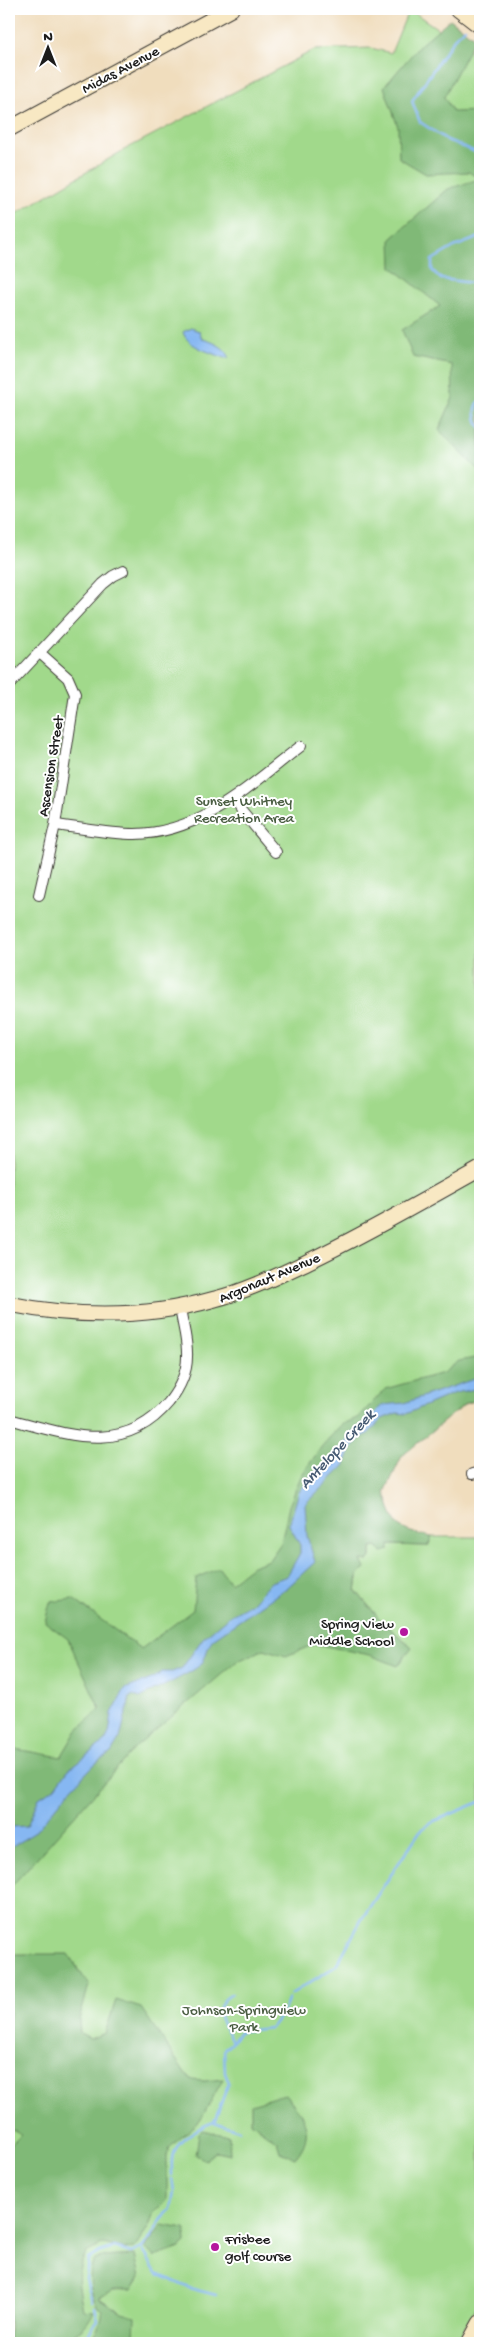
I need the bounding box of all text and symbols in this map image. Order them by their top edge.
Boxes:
north arrow [22,22,72,72]
text: N [43,29,53,46]
street label: Midas Avenue [79,43,163,99]
street label: Ascension Street [35,713,69,818]
park label: Sunset Whitney Recreation Area [194,793,295,828]
street label: Argonaut Avenue [217,1249,323,1308]
water label: Antelope Creek [297,1405,381,1494]
place label: Spring View Middle School [309,1616,394,1651]
marker: Spring View Middle School [398,1626,410,1638]
park label: Johnson-Springview Park [182,2002,306,2037]
place label: Frisbee golf course [224,2231,292,2266]
marker: Frisbee golf course [209,2241,221,2253]

